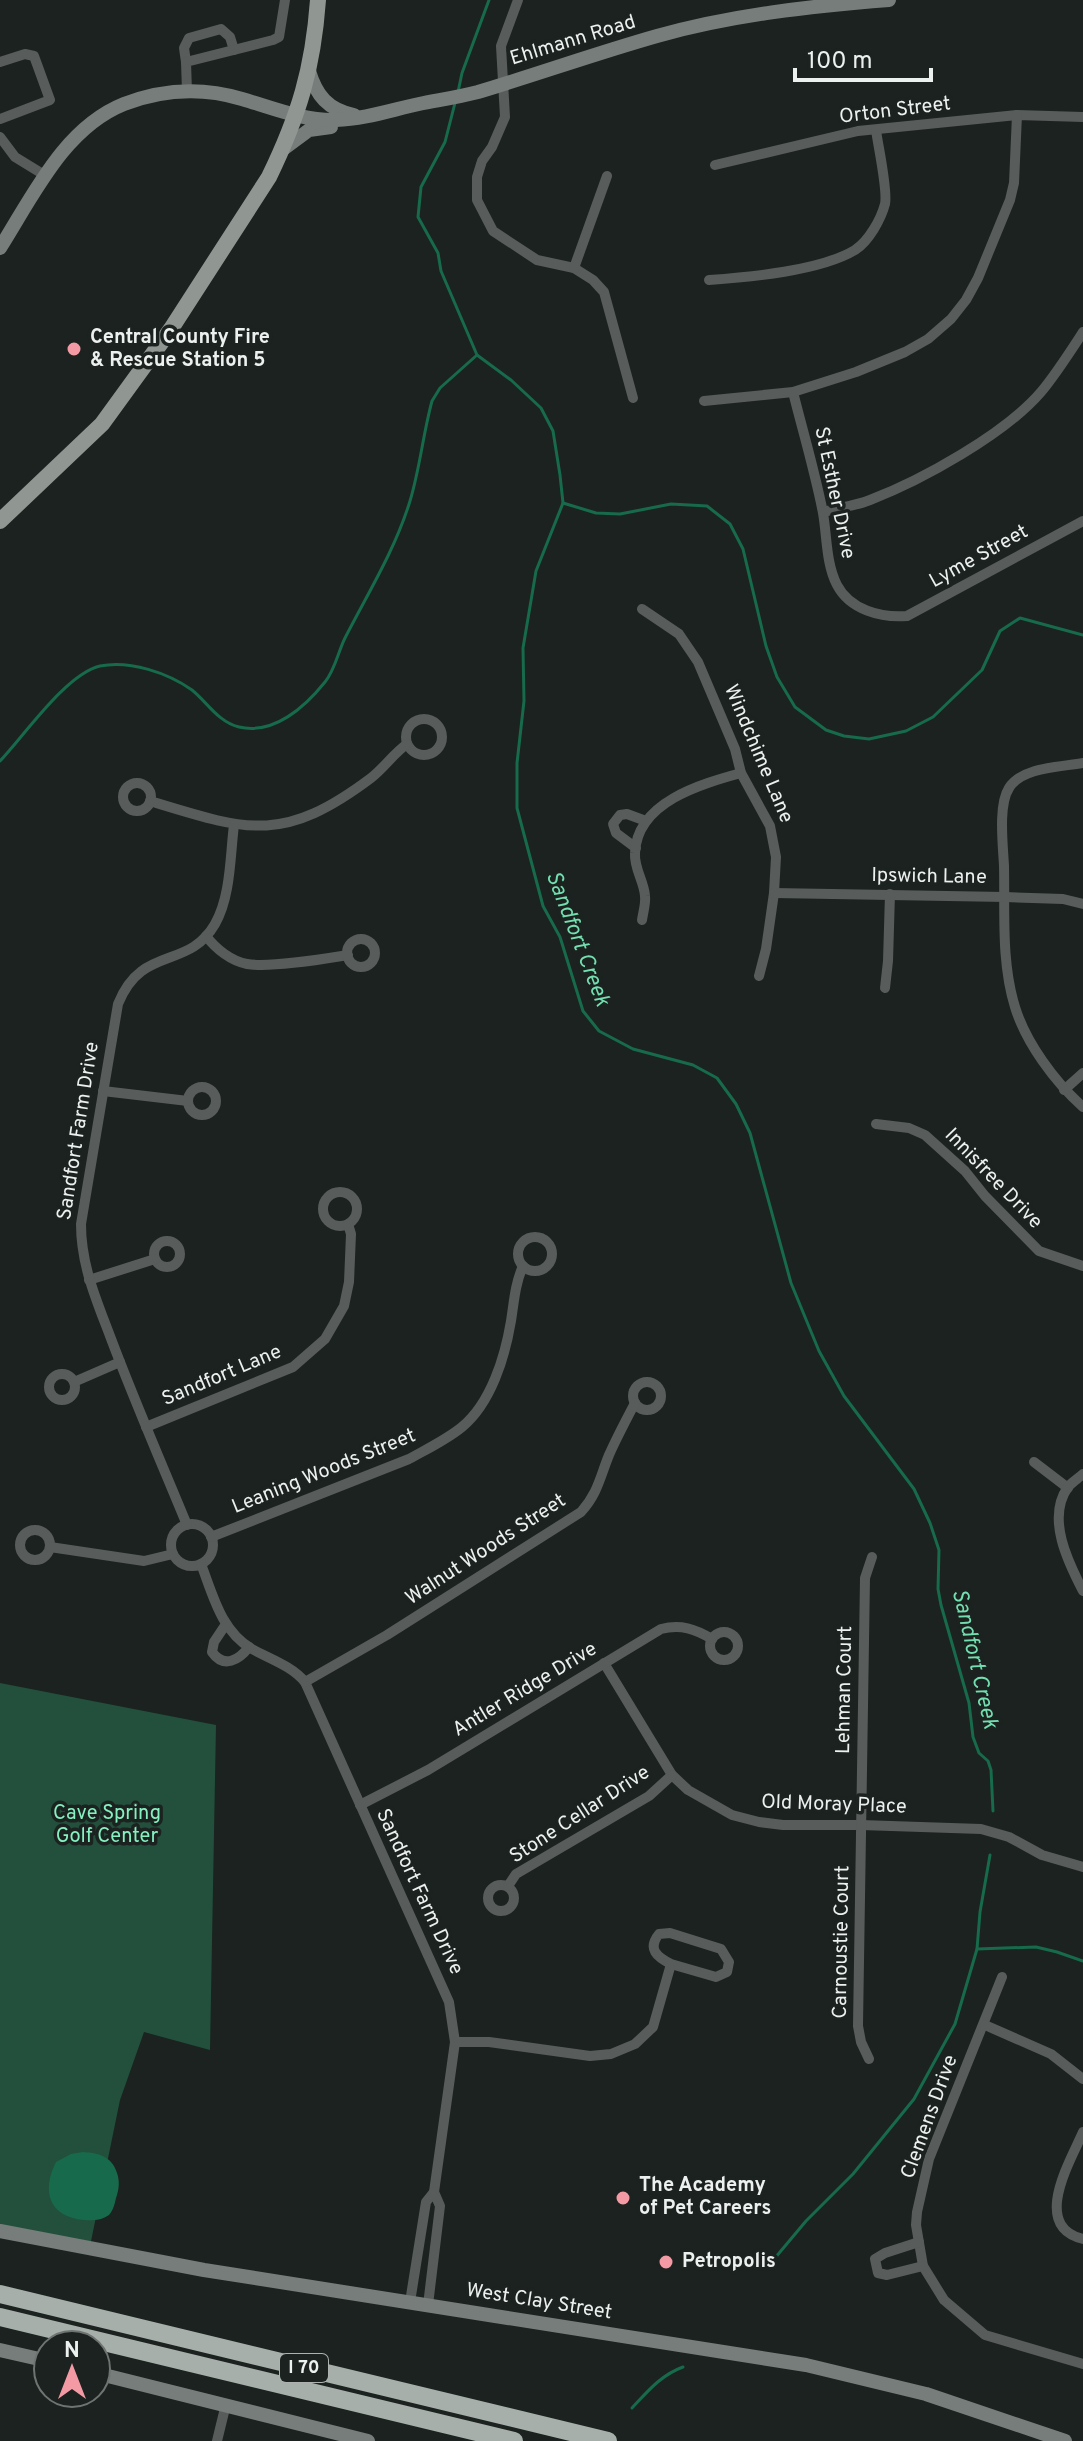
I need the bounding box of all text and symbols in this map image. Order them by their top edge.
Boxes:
street label: Ehlmann Road [507,10,639,72]
scale bar [795,32,931,82]
text: 100 m [807,47,873,77]
street label: Orton Street [838,91,952,131]
place label: Central County Fire & Rescue Station 5 [90,325,270,374]
marker: Central County Fire & Rescue Station 5 [65,340,83,358]
street label: St Esther Drive [807,425,861,561]
street label: Lyme Street [925,519,1033,595]
street label: Windchime Lane [717,681,799,827]
street label: Ipswich Lane [871,863,987,891]
water label: Sandfort Creek [539,867,616,1011]
street label: Sandfort Farm Drive [52,1040,106,1222]
street label: Innisfree Drive [938,1123,1048,1235]
street label: Sandfort Lane [158,1339,286,1413]
street label: Leaning Woods Street [228,1423,420,1521]
street label: Walnut Woods Street [401,1488,571,1612]
water label: Sandfort Creek [945,1586,1003,1733]
street label: Lehman Court [831,1626,859,1754]
street label: Antler Ridge Drive [448,1637,602,1743]
street label: Stone Cellar Drive [505,1760,655,1870]
street label: Old Moray Place [761,1789,907,1821]
park label: Cave Spring Golf Center [53,1801,161,1850]
street label: Sandfort Farm Drive [369,1805,469,1979]
street label: Carnoustie Court [828,1865,856,2019]
street label: Clemens Drive [896,2051,964,2183]
place label: The Academy of Pet Careers [639,2173,771,2222]
marker: The Academy of Pet Careers [614,2189,632,2207]
place label: Petropolis [682,2249,776,2275]
marker: Petropolis [657,2253,675,2271]
street label: West Clay Street [464,2278,614,2326]
north arrow [32,2329,112,2409]
text: N [64,2338,80,2365]
road number: I 70 [280,2354,328,2382]

